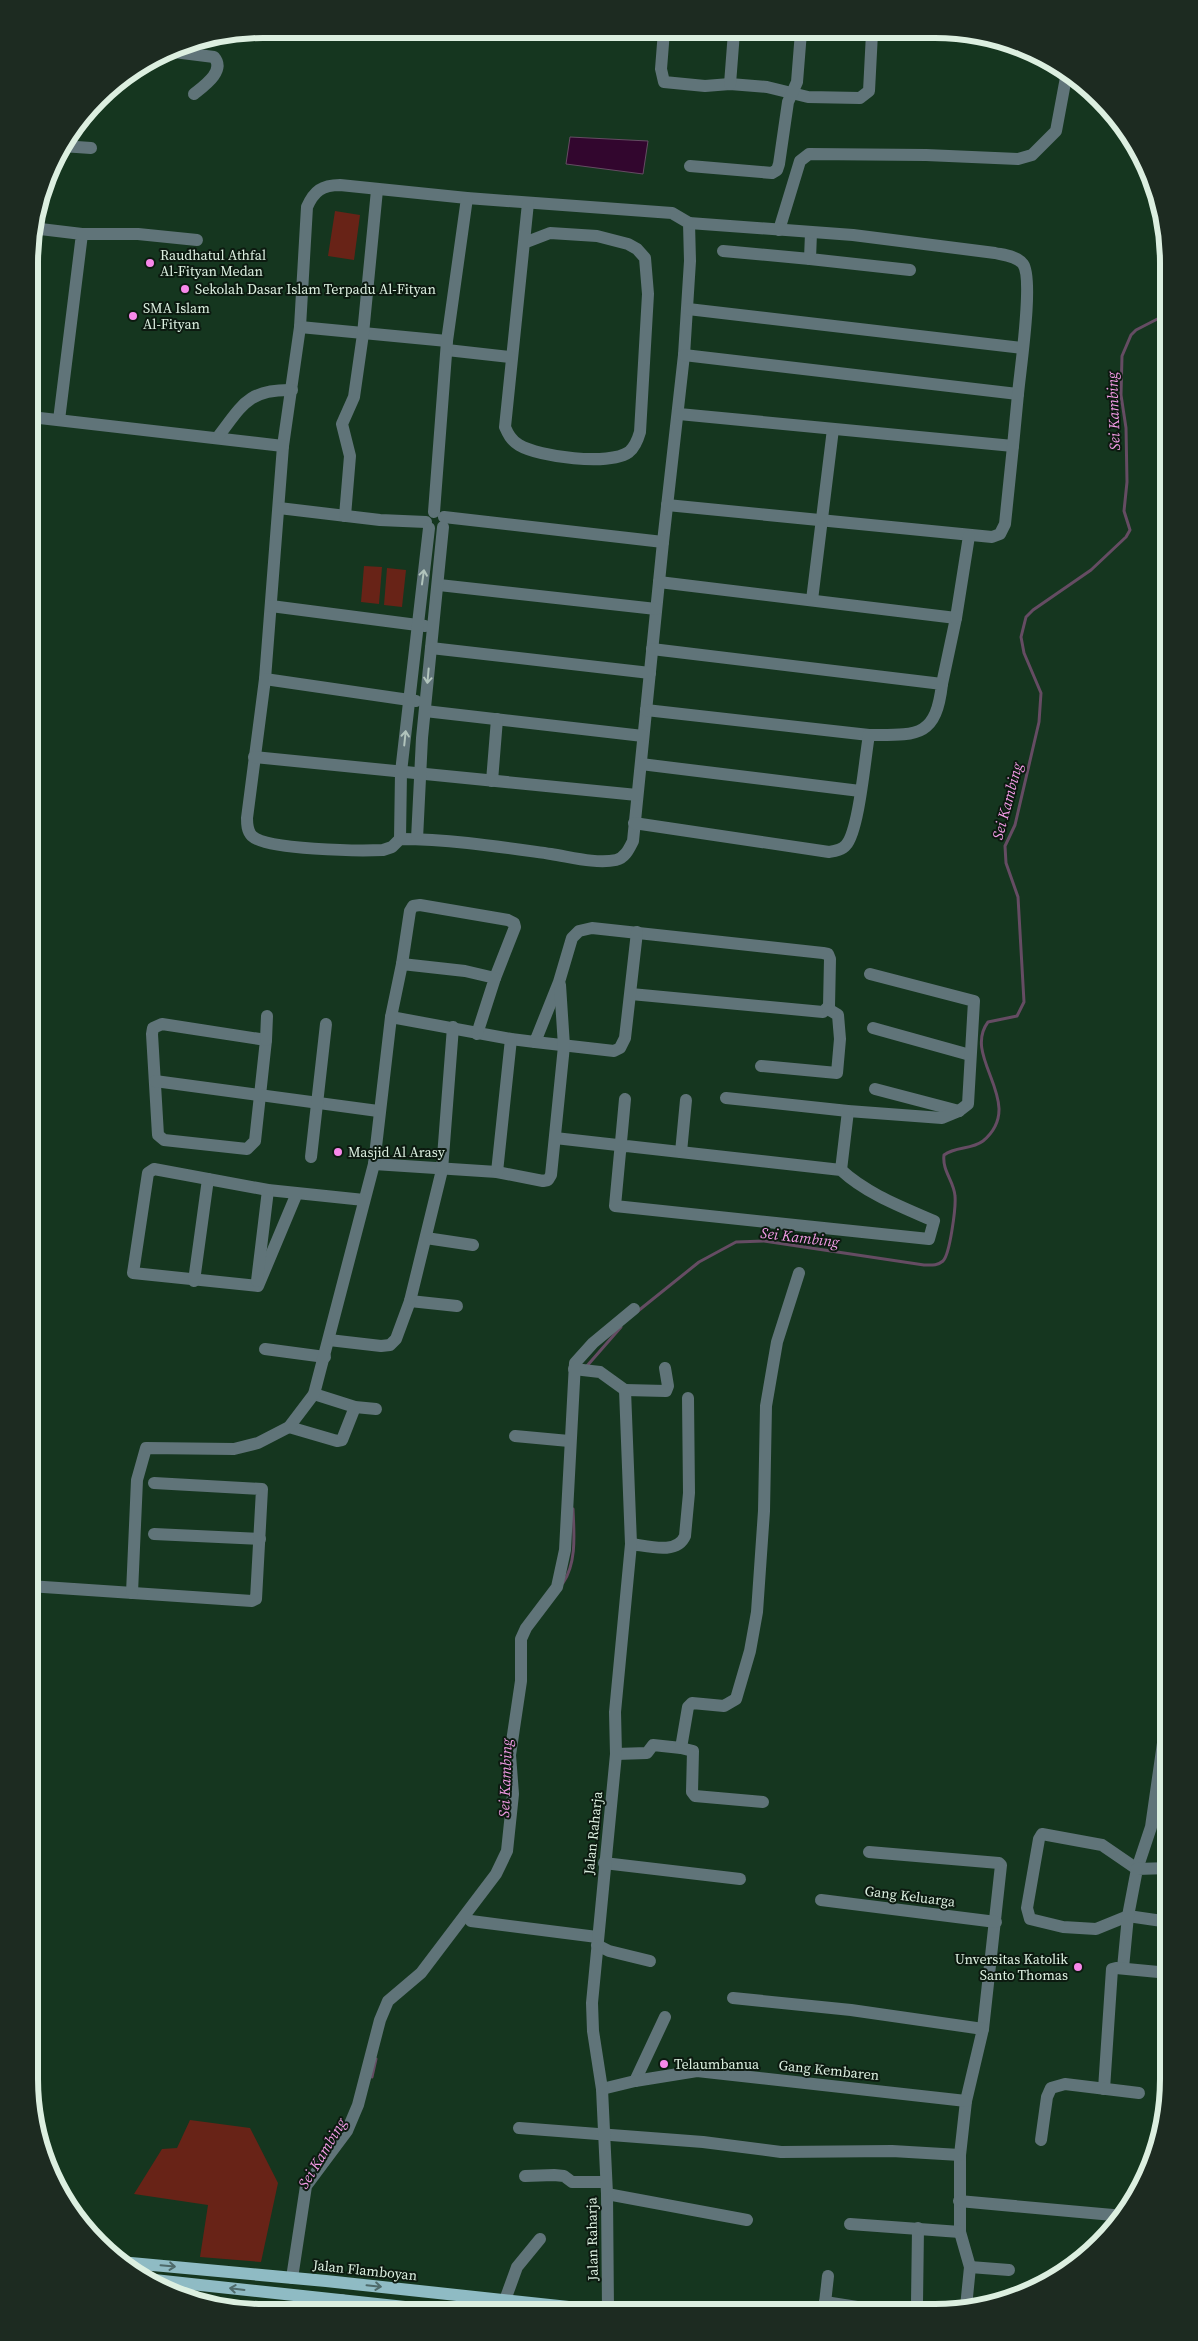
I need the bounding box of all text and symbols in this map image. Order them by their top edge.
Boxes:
place label: Raudhatul Athfal Al-Fityan Medan [160,245,266,281]
marker: Raudhatul Athfal Al-Fityan Medan [144,257,156,269]
place label: Sekolah Dasar Islam Terpadu Al-Fityan [195,279,436,299]
marker: Sekolah Dasar Islam Terpadu Al-Fityan [179,283,191,295]
place label: SMA Islam Al-Fityan [143,298,210,334]
marker: SMA Islam Al-Fityan [127,310,139,322]
water label: Sei Kambing [1101,370,1125,451]
one-way arrow [418,569,428,585]
one-way arrow [423,668,433,684]
one-way arrow [400,730,409,746]
water label: Sei Kambing [987,759,1028,842]
place label: Masjid Al Arasy [348,1142,446,1162]
marker: Masjid Al Arasy [332,1146,344,1158]
water label: Sei Kambing [760,1222,841,1252]
water label: Sei Kambing [493,1737,517,1818]
street label: Jalan Raharja [579,1790,607,1877]
street label: Gang Keluarga [864,1881,957,1912]
place label: Unversitas Katolik Santo Thomas [955,1949,1068,1985]
marker: Unversitas Katolik Santo Thomas [1072,1961,1084,1973]
place label: Telaumbanua [674,2054,760,2074]
street label: Gang Kembaren [778,2055,881,2085]
marker: Telaumbanua [658,2058,670,2070]
water label: Sei Kambing [293,2113,352,2192]
street label: Jalan Raharja [581,2196,603,2282]
street label: Jalan Flamboyan [311,2254,419,2285]
one-way arrow [160,2262,176,2271]
one-way arrow [366,2281,382,2291]
one-way arrow [229,2284,245,2294]

